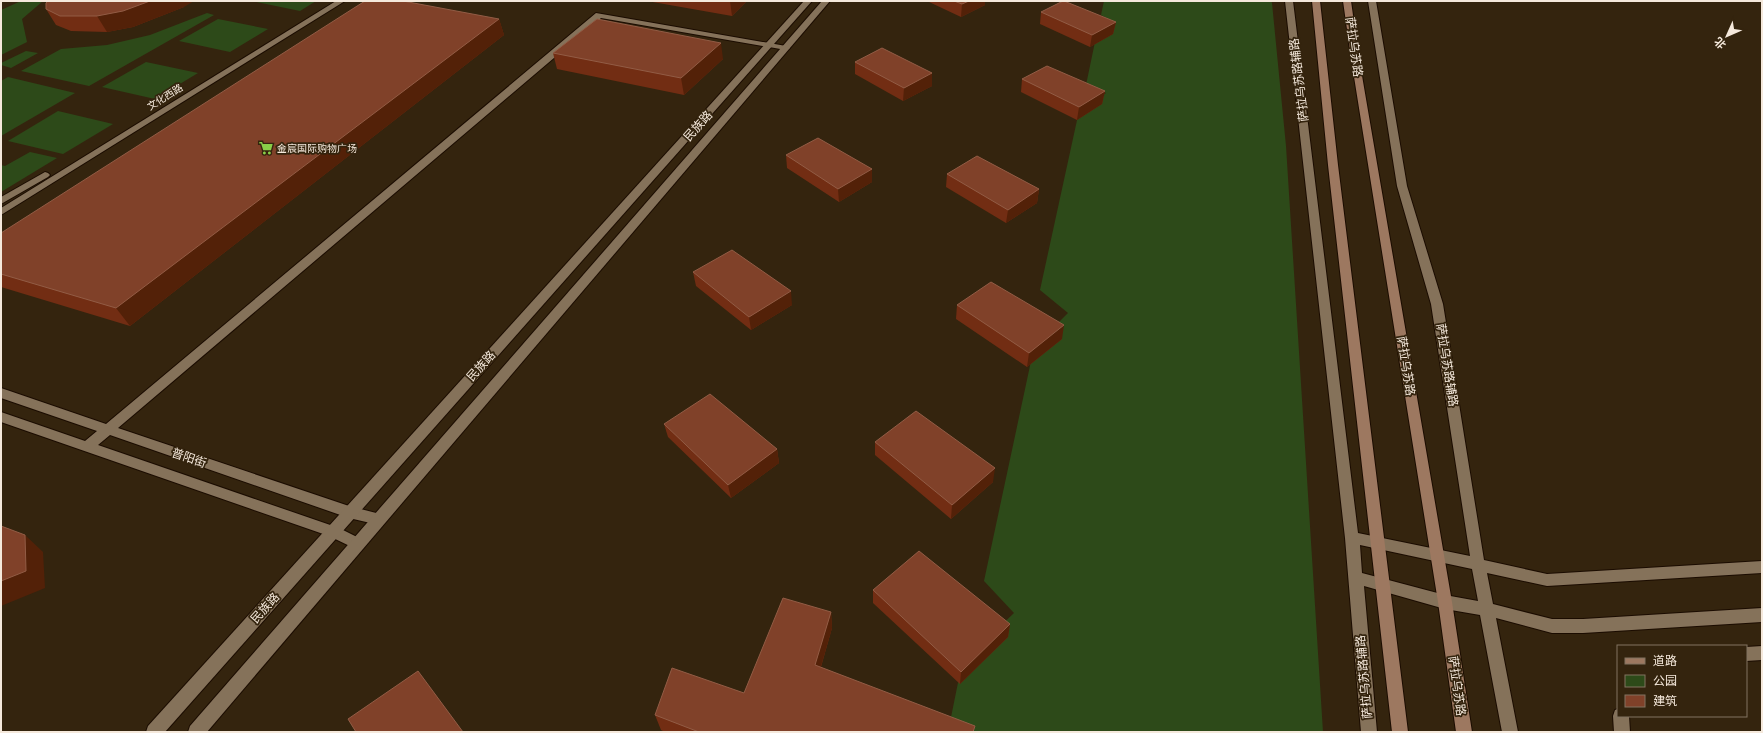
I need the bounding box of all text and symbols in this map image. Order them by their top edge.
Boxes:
street label: 萨拉乌苏路 [1342,16,1366,78]
north arrow [1707,16,1747,56]
text: 北 [1711,34,1729,52]
street label: 萨拉乌苏路辅路 [1286,37,1312,123]
street label: 文化西路 [145,81,185,113]
street label: 民族路 [680,107,716,145]
supermarket icon: 金宸国际购物广场 [258,140,274,156]
place label: 金宸国际购物广场 [277,142,357,155]
street label: 萨拉乌苏路辅路 [1433,322,1461,408]
street label: 萨拉乌苏路 [1393,335,1419,397]
street label: 民族路 [463,347,499,385]
street label: 普阳街 [169,445,209,471]
street label: 民族路 [247,589,283,627]
street label: 萨拉乌苏路辅路 [1352,634,1376,720]
legend [1617,645,1747,717]
text: 道路 [1653,653,1677,669]
street label: 萨拉乌苏路 [1445,655,1469,717]
text: 公园 [1653,673,1677,689]
text: 建筑 [1653,693,1677,709]

